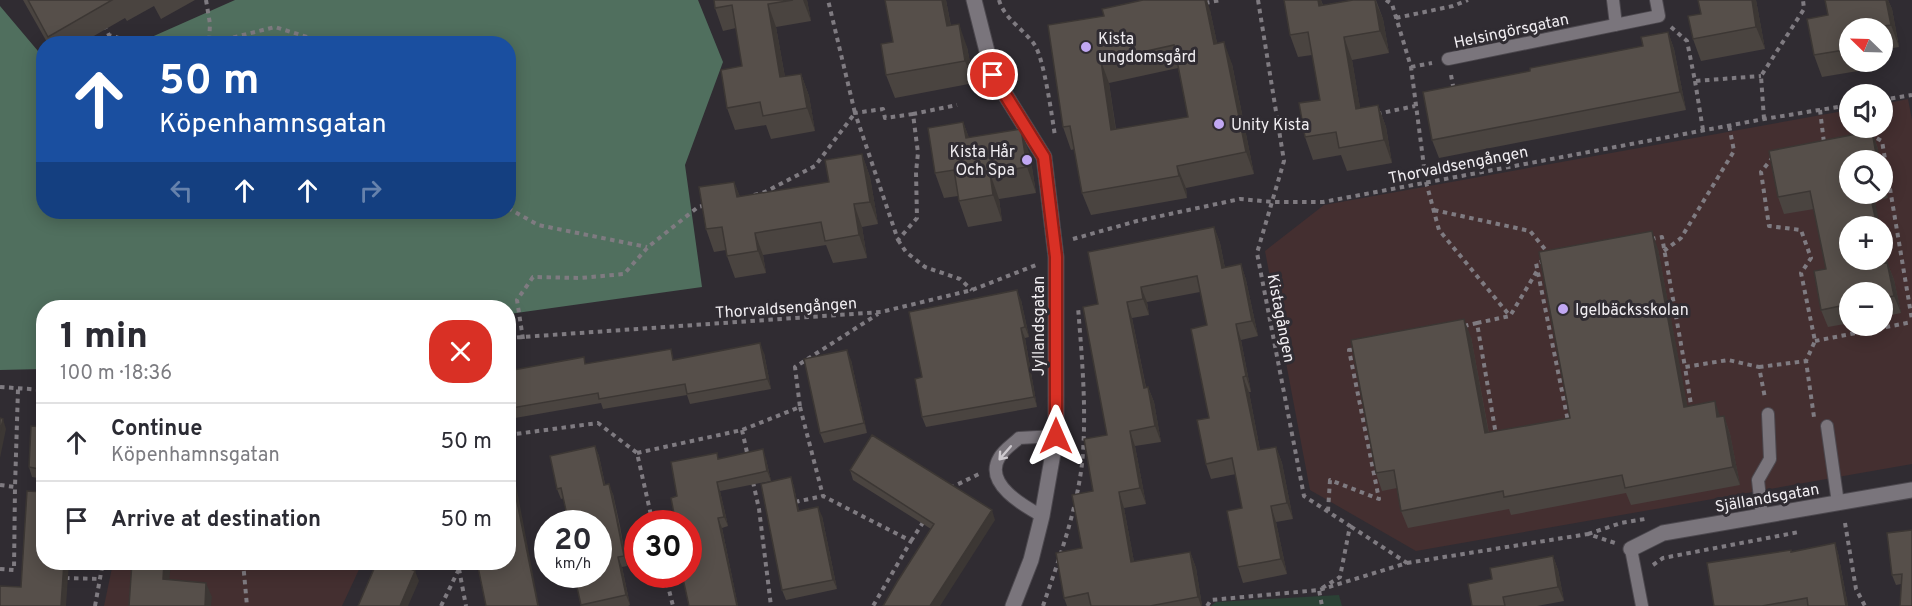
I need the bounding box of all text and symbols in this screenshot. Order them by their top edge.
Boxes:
street label: Helsingörsgatan [1452,10,1571,54]
north arrow [1839,18,1893,72]
map controls [1839,18,1893,336]
place label: Kista ungdomsgård [1098,30,1196,68]
marker: Kista ungdomsgård [1079,40,1093,54]
pin [967,49,1018,100]
text: 50 m [159,56,260,109]
icon: arrive [976,58,1009,91]
icon: ahead [60,60,138,138]
button: sound [1839,84,1893,138]
text: Köpenhamnsgatan [159,108,387,142]
place label: Unity Kista [1231,116,1309,136]
marker: Unity Kista [1212,117,1226,131]
place label: Kista Hår Och Spa [950,143,1015,181]
street label: Thorvaldsengången [1387,143,1530,189]
button: search [1839,150,1893,204]
marker: Kista Hår Och Spa [1020,153,1034,167]
icon: left [165,174,198,207]
icon: ahead [228,174,261,207]
icon: ahead [291,174,324,207]
icon: right [354,174,387,207]
button: + [1839,216,1893,270]
street label: Kistagången [1262,272,1298,364]
street label: Jyllandsgatan [1030,276,1050,376]
button: − [1839,282,1893,336]
street label: Thorvaldsengången [715,294,858,324]
place label: Igelbäcksskolan [1575,301,1689,321]
marker: Igelbäcksskolan [1556,302,1570,316]
text: 1 min [60,315,148,361]
button: close [429,320,492,383]
text: 100 m · 18:36 [60,361,172,387]
position arrow [1024,404,1088,468]
text: Continue [111,416,202,443]
icon: ahead [60,426,93,459]
text: 50 m [440,429,492,456]
text: Köpenhamnsgatan [111,443,280,469]
one-way arrow [998,445,1011,461]
street label: Själlandsgatan [1714,480,1821,518]
icon: arrive [60,504,93,537]
text: Arrive at destination [111,507,321,534]
text: 50 m [440,507,492,534]
speed limit sign: 30 [624,510,702,588]
text: 20 [554,523,592,560]
text: km/h [555,555,591,574]

